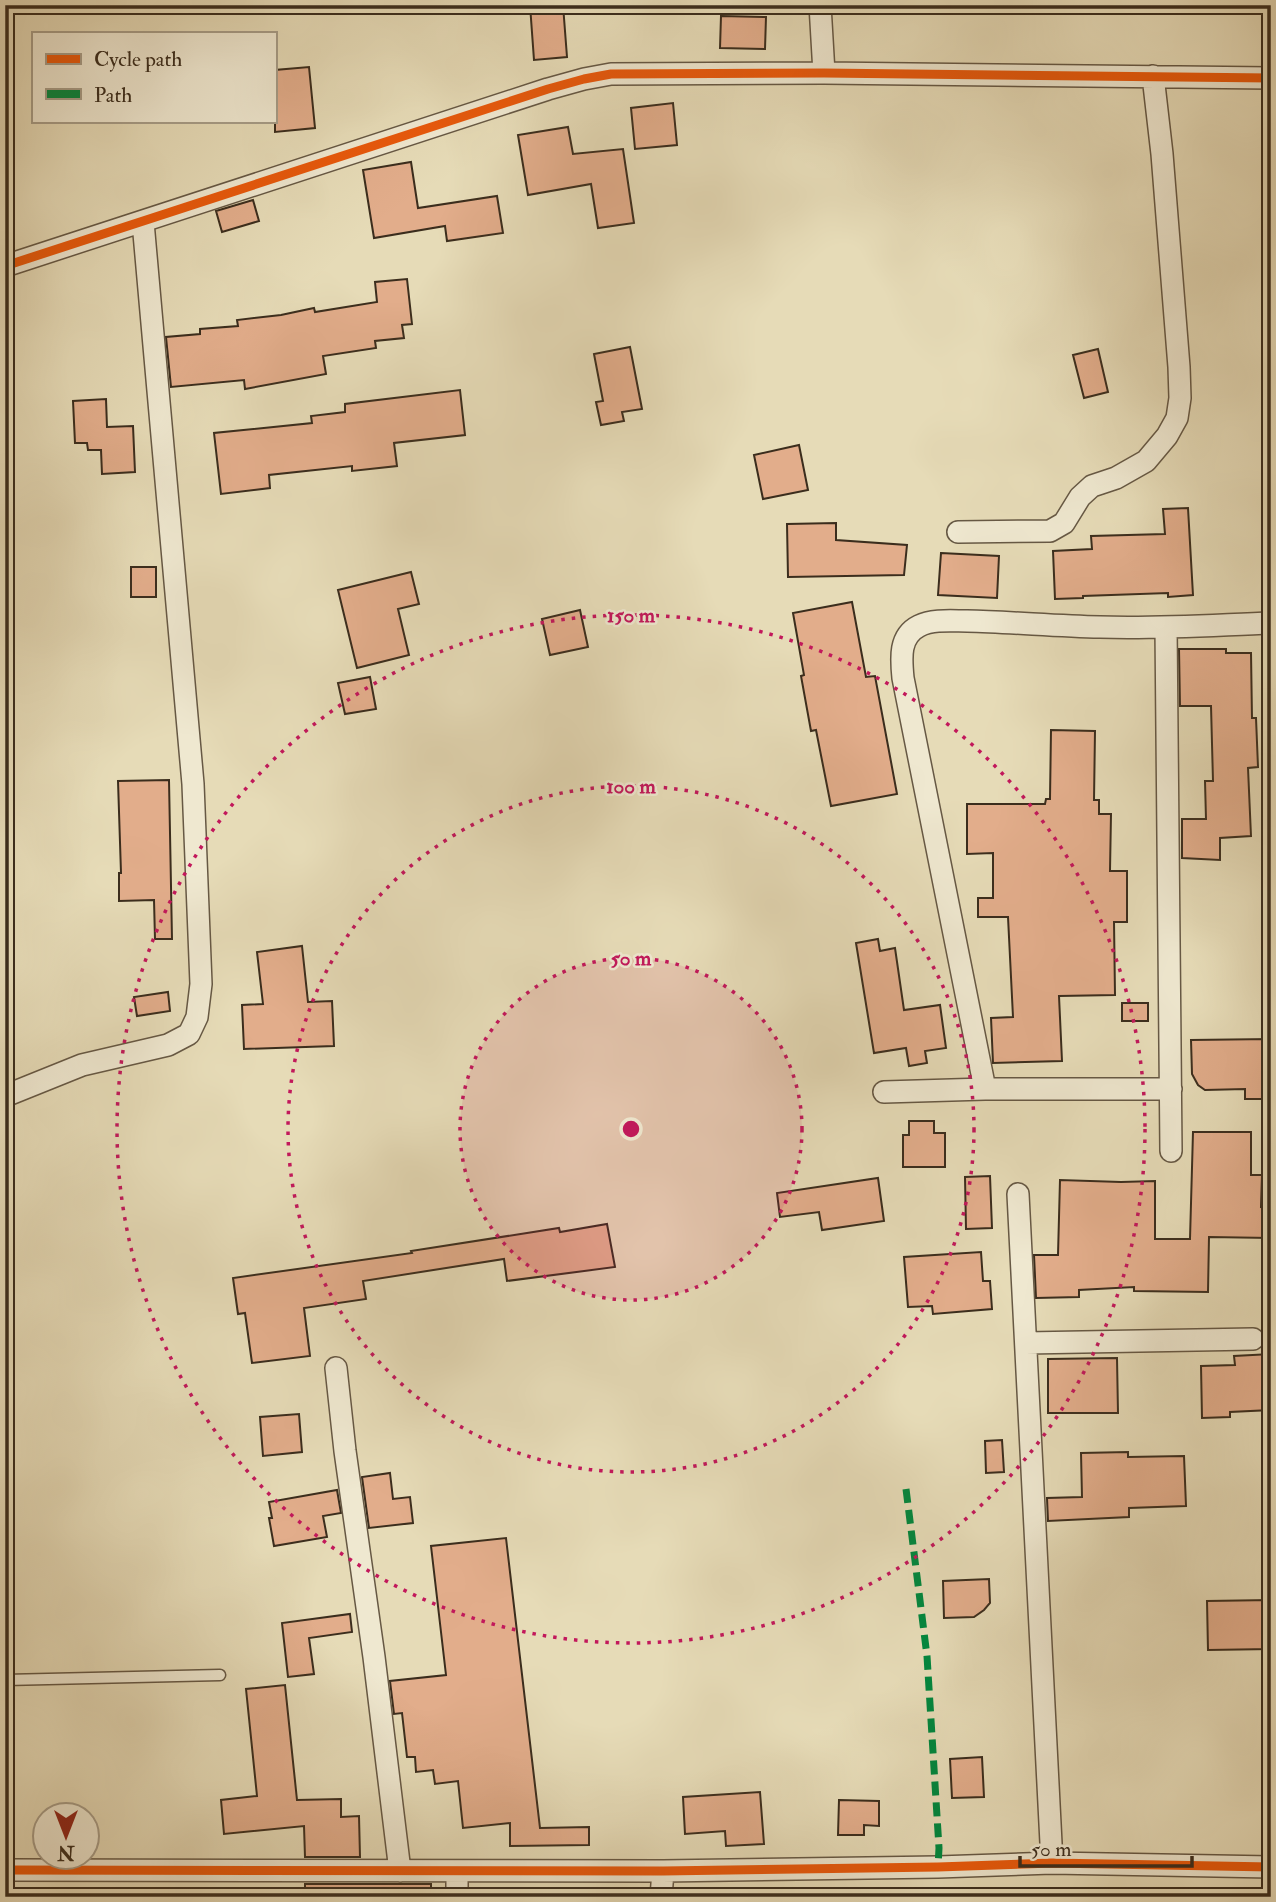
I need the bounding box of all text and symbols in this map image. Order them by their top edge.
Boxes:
legend [32,32,276,122]
text: Cycle path [94,46,182,73]
text: Path [94,82,132,109]
text: 150 m [607,602,656,629]
text: 100 m [606,773,657,800]
text: 50 m [611,945,652,972]
centre of rings [619,1117,643,1141]
north arrow [32,1800,102,1870]
scale bar [1020,1825,1192,1869]
text: 50 m [1031,1836,1072,1863]
text: N [57,1840,76,1864]

